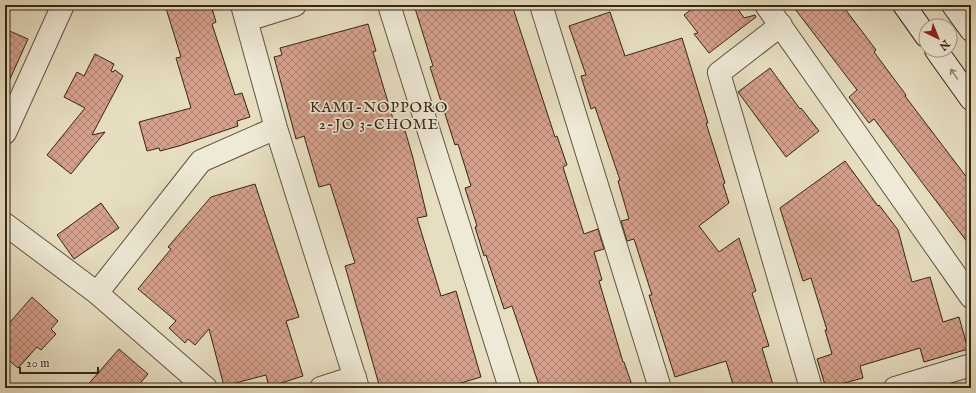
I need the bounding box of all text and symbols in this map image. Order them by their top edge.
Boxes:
north arrow [918,18,958,58]
text: N [936,36,953,53]
one-way arrow [950,69,958,80]
district label: KAMI-NOPPORO 2-JO 3-CHOME [310,98,448,134]
scale bar [20,349,98,375]
text: 20 m [26,356,49,371]

